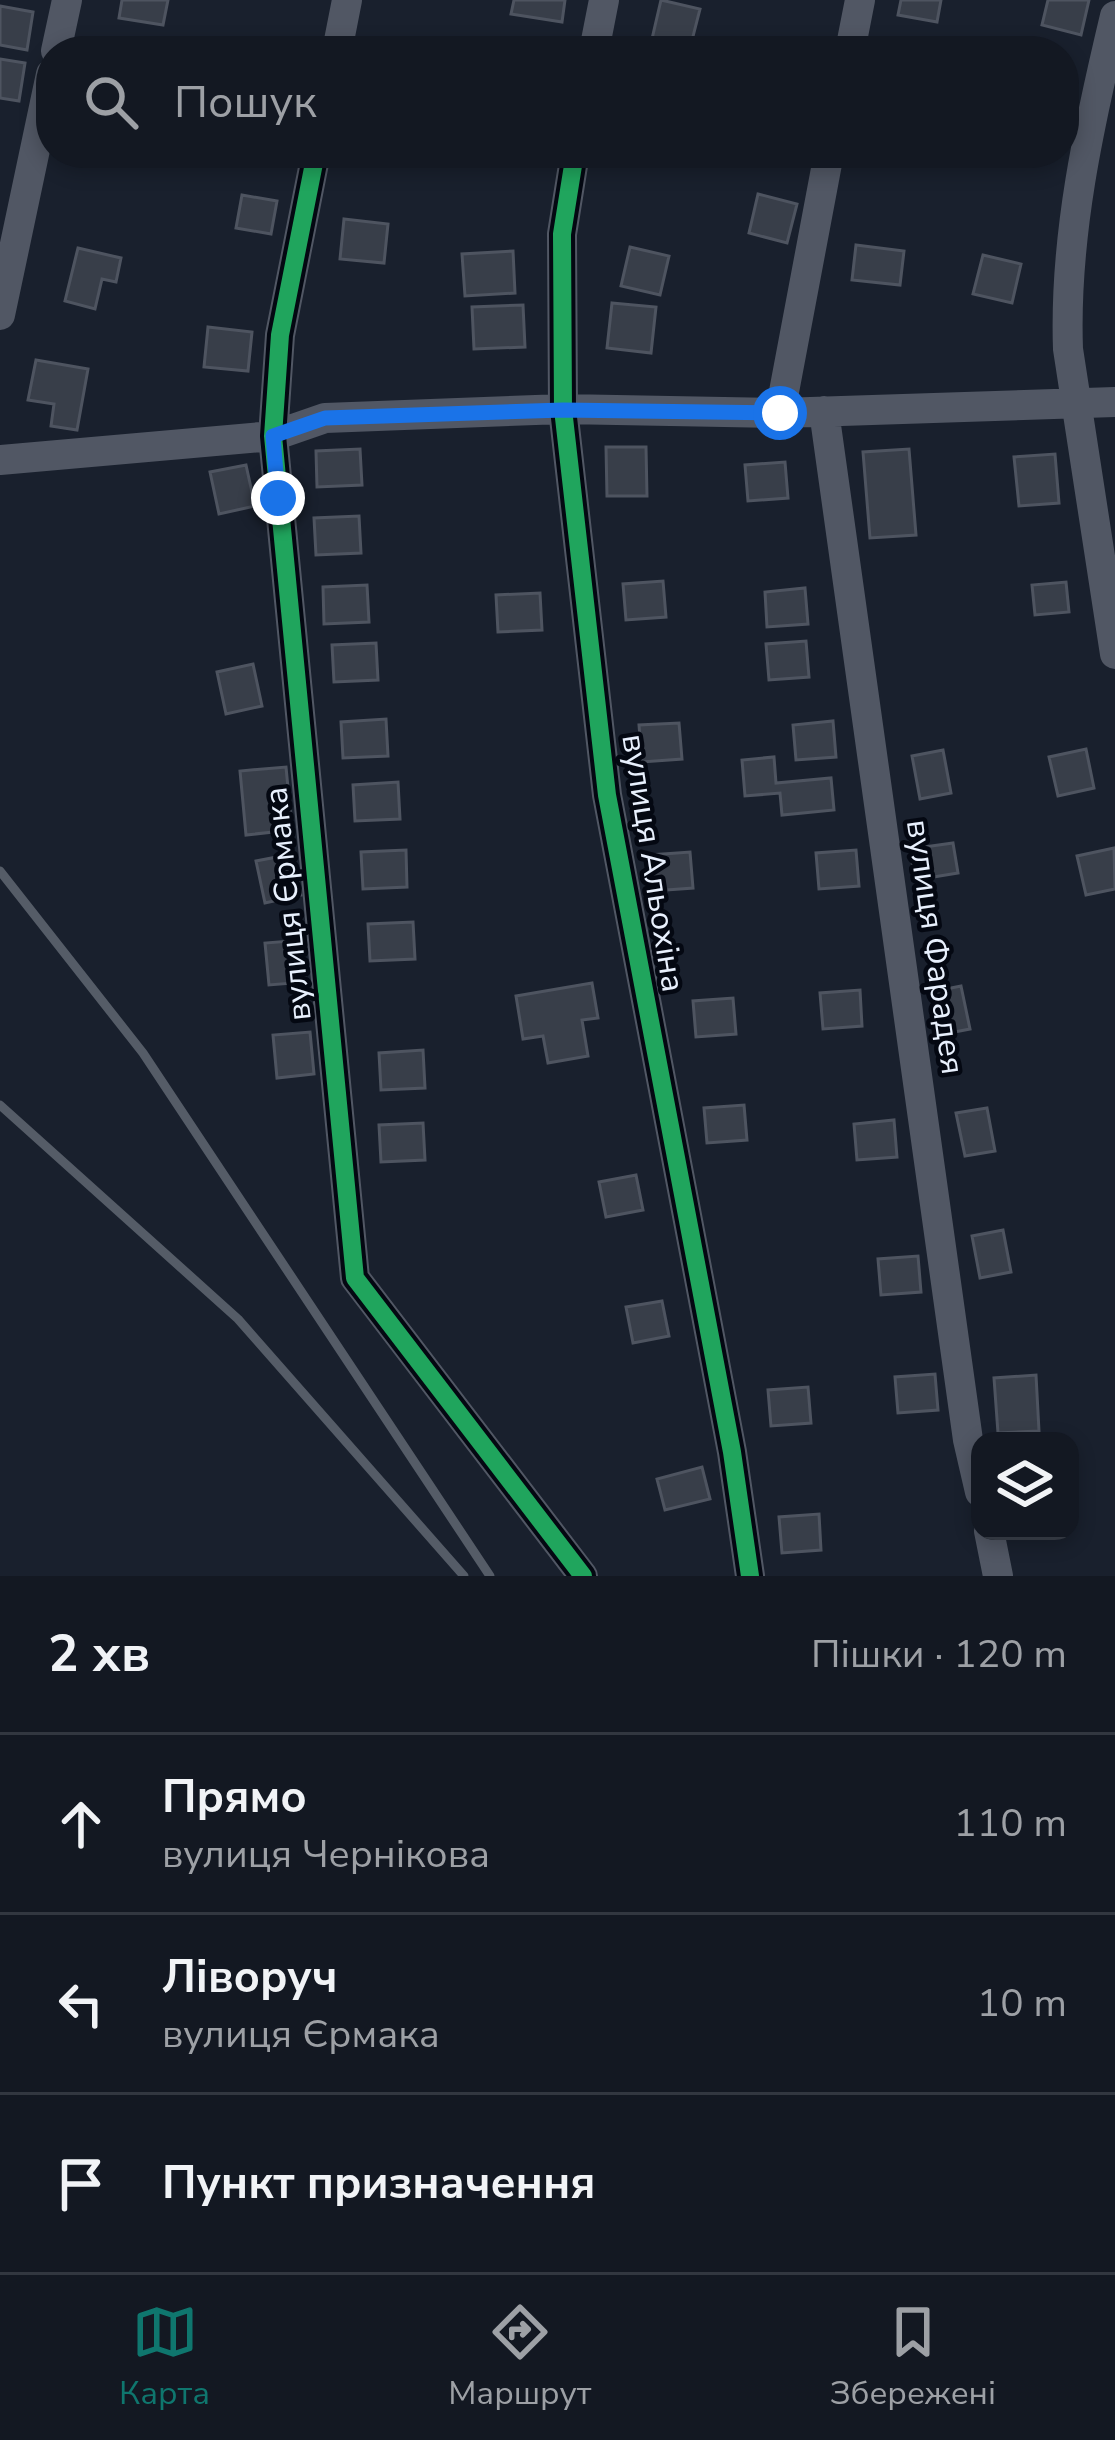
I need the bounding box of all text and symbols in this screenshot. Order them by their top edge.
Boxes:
search box [36,36,1079,168]
icon: search [78,69,144,135]
text: Пошук [174,72,317,133]
route start [753,386,807,440]
route end [251,471,305,525]
street label: вулиця Альохіна [610,731,696,995]
street label: вулиця Єрмака [253,785,323,1023]
street label: вулиця Фарадея [895,817,975,1077]
map controls [971,1432,1079,1540]
button: layers [971,1432,1079,1540]
text: 2 хв [48,1619,150,1689]
text: Пішки · 120 m [811,1628,1067,1681]
text: Прямо [162,1767,307,1828]
icon: ahead [48,1791,114,1857]
text: 110 m [953,1797,1067,1850]
text: вулиця Чернікова [162,1828,490,1881]
text: Ліворуч [162,1947,337,2008]
icon: left [48,1971,114,2037]
text: 10 m [977,1977,1067,2030]
text: вулиця Єрмака [162,2008,440,2061]
icon: arrive [48,2151,114,2217]
text: Пункт призначення [162,2153,596,2214]
tab: Карта [119,2299,210,2416]
tab: Маршрут [448,2299,592,2416]
tab: Збережені [830,2299,996,2416]

